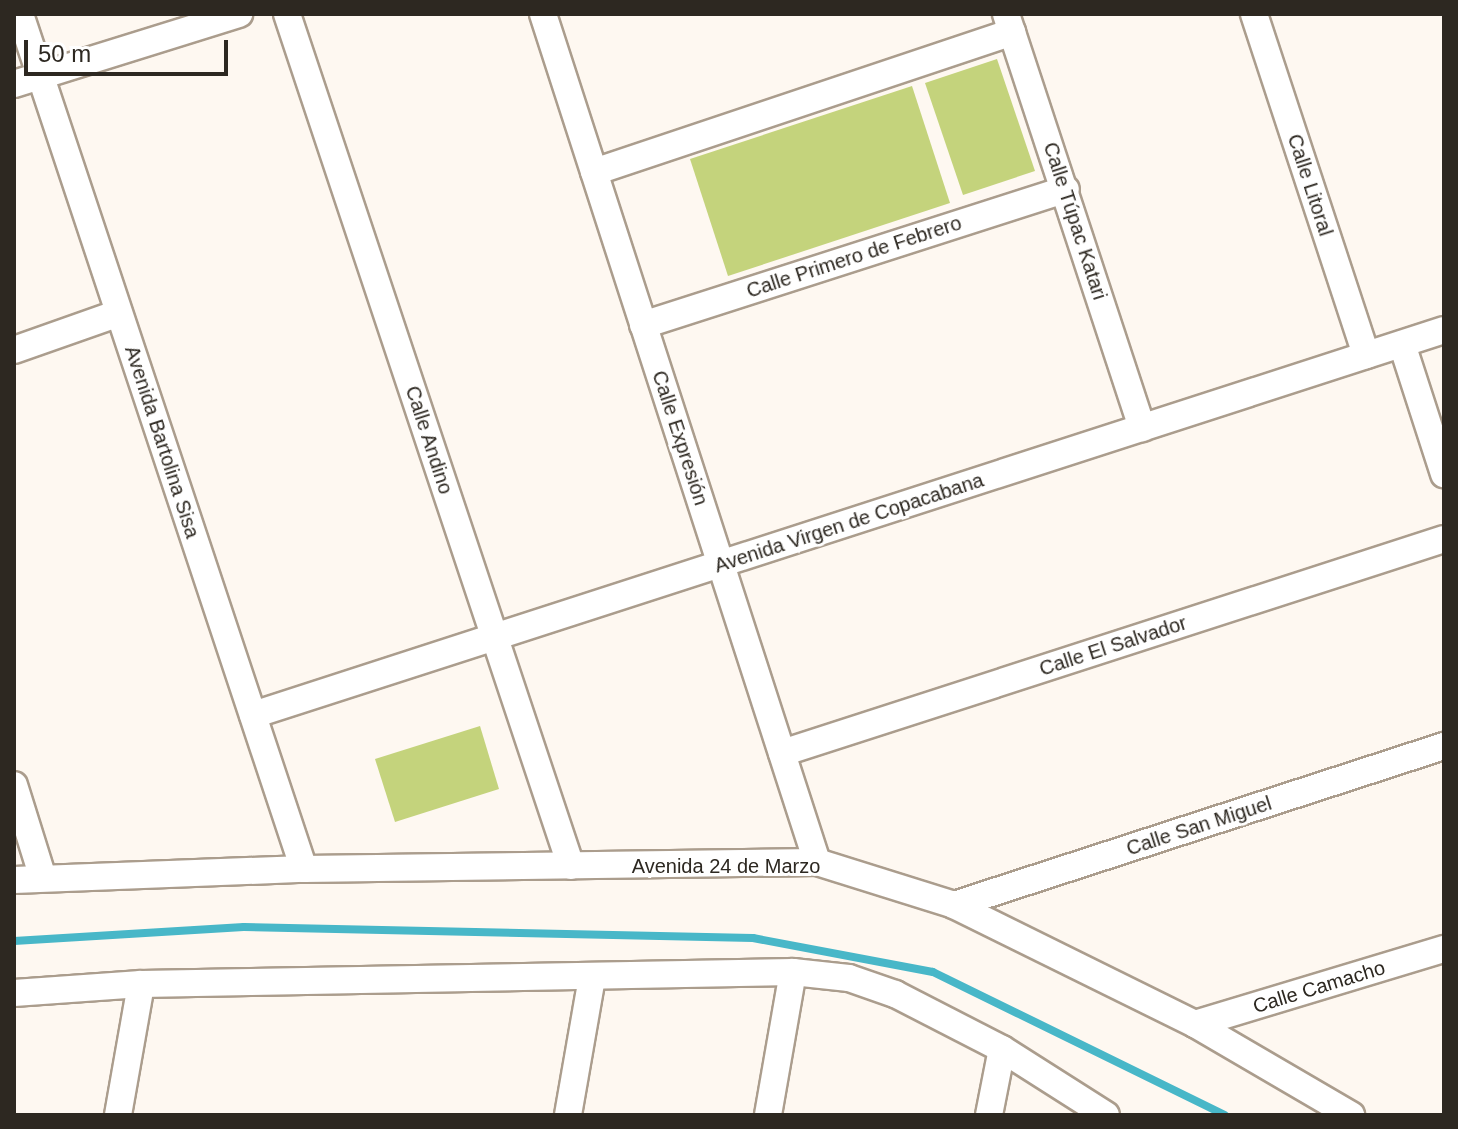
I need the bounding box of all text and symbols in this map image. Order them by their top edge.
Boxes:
scale bar [28,24,232,74]
text: 50 m [38,40,91,67]
street label: Calle Litoral [1282,131,1338,239]
street label: Calle Túpac Katari [1038,139,1112,303]
street label: Calle Primero de Febrero [744,211,964,303]
street label: Avenida Bartolina Sisa [120,343,204,541]
street label: Calle Expresión [647,368,713,508]
street label: Calle Andino [400,382,458,498]
street label: Avenida Virgen de Copacabana [711,468,987,578]
street label: Calle El Salvador [1036,611,1190,681]
street label: Calle San Miguel [1123,791,1275,861]
street label: Avenida 24 de Marzo [632,854,820,878]
street label: Calle Camacho [1250,956,1388,1018]

